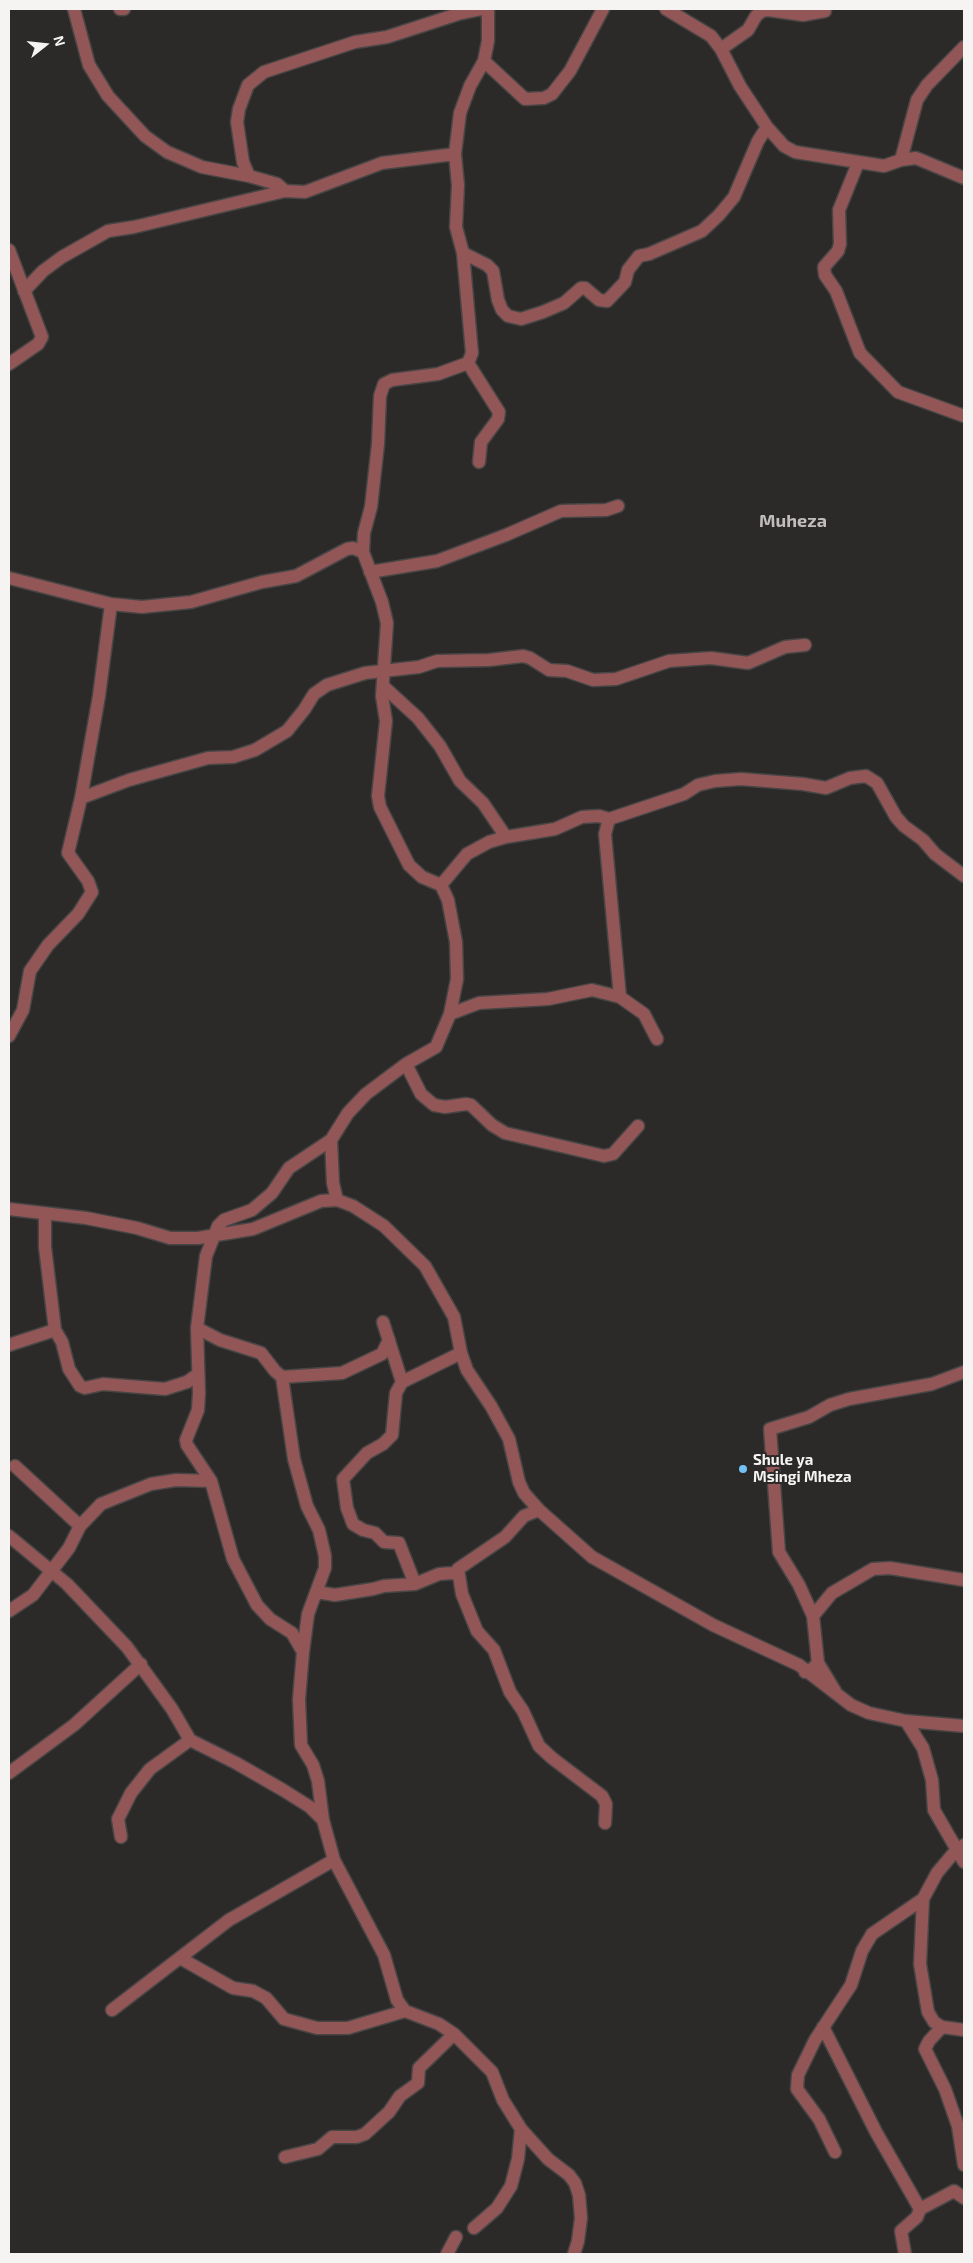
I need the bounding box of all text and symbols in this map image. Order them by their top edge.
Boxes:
north arrow [20,20,70,70]
text: N [50,34,69,48]
district label: Muheza [759,510,827,532]
place label: Shule ya Msingi Mheza [753,1451,852,1486]
marker: Shule ya Msingi Mheza [737,1463,749,1475]

